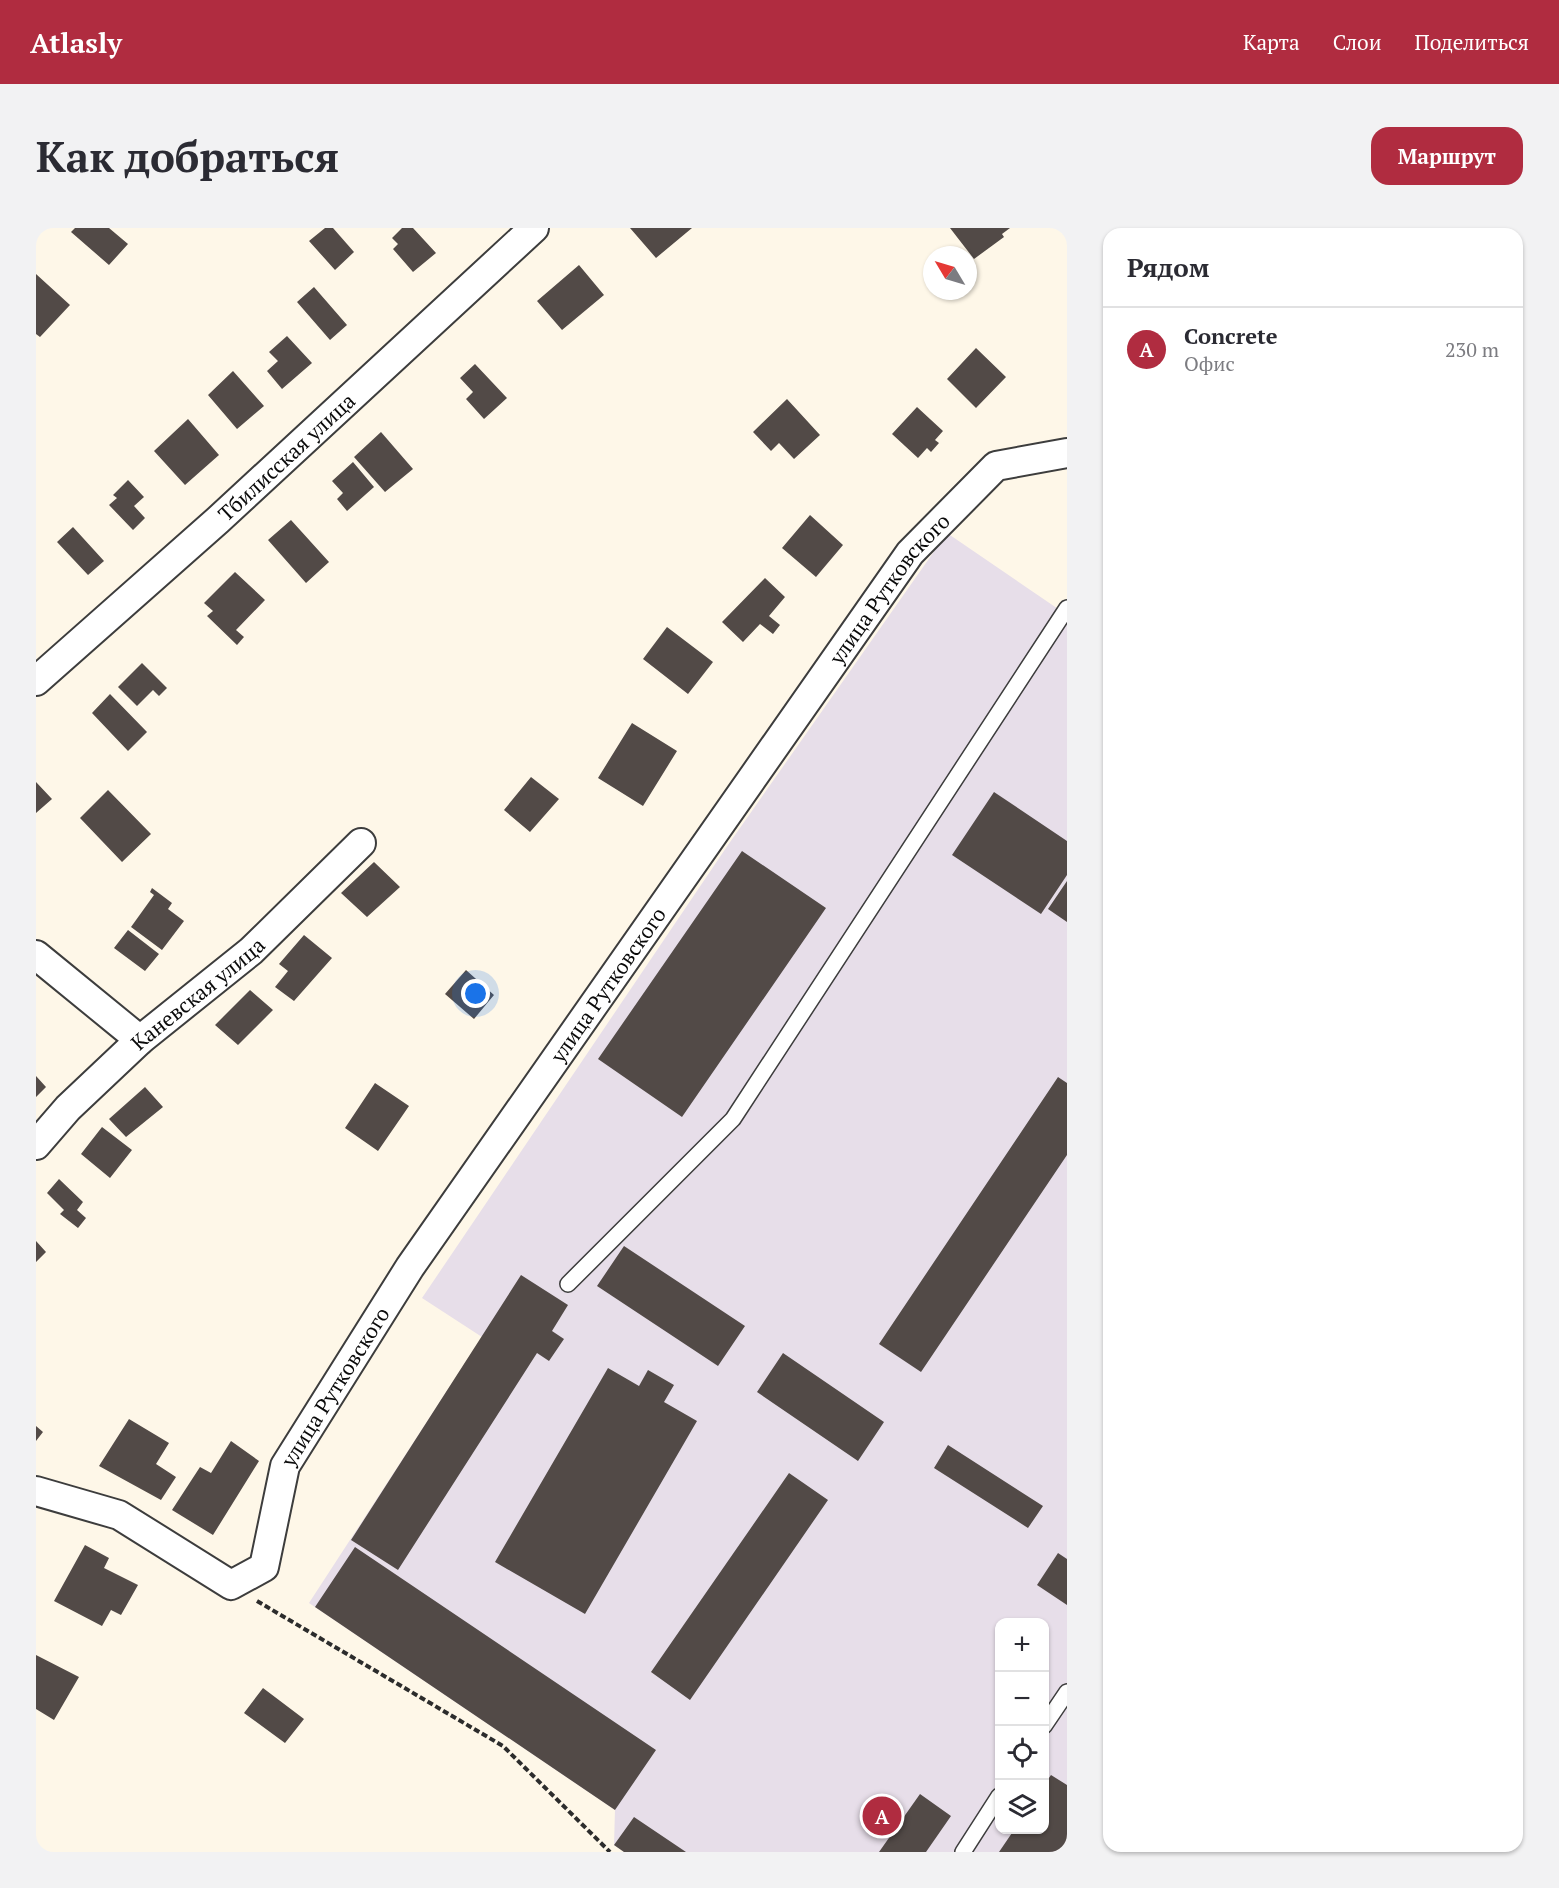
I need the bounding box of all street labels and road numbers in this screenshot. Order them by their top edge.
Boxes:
street label: Тбилисская улица [212,386,361,527]
street label: улица Рутковского [822,507,956,671]
street label: улица Рутковского [543,901,672,1069]
street label: Каневская улица [124,931,271,1056]
street label: улица Рутковского [274,1301,396,1473]

